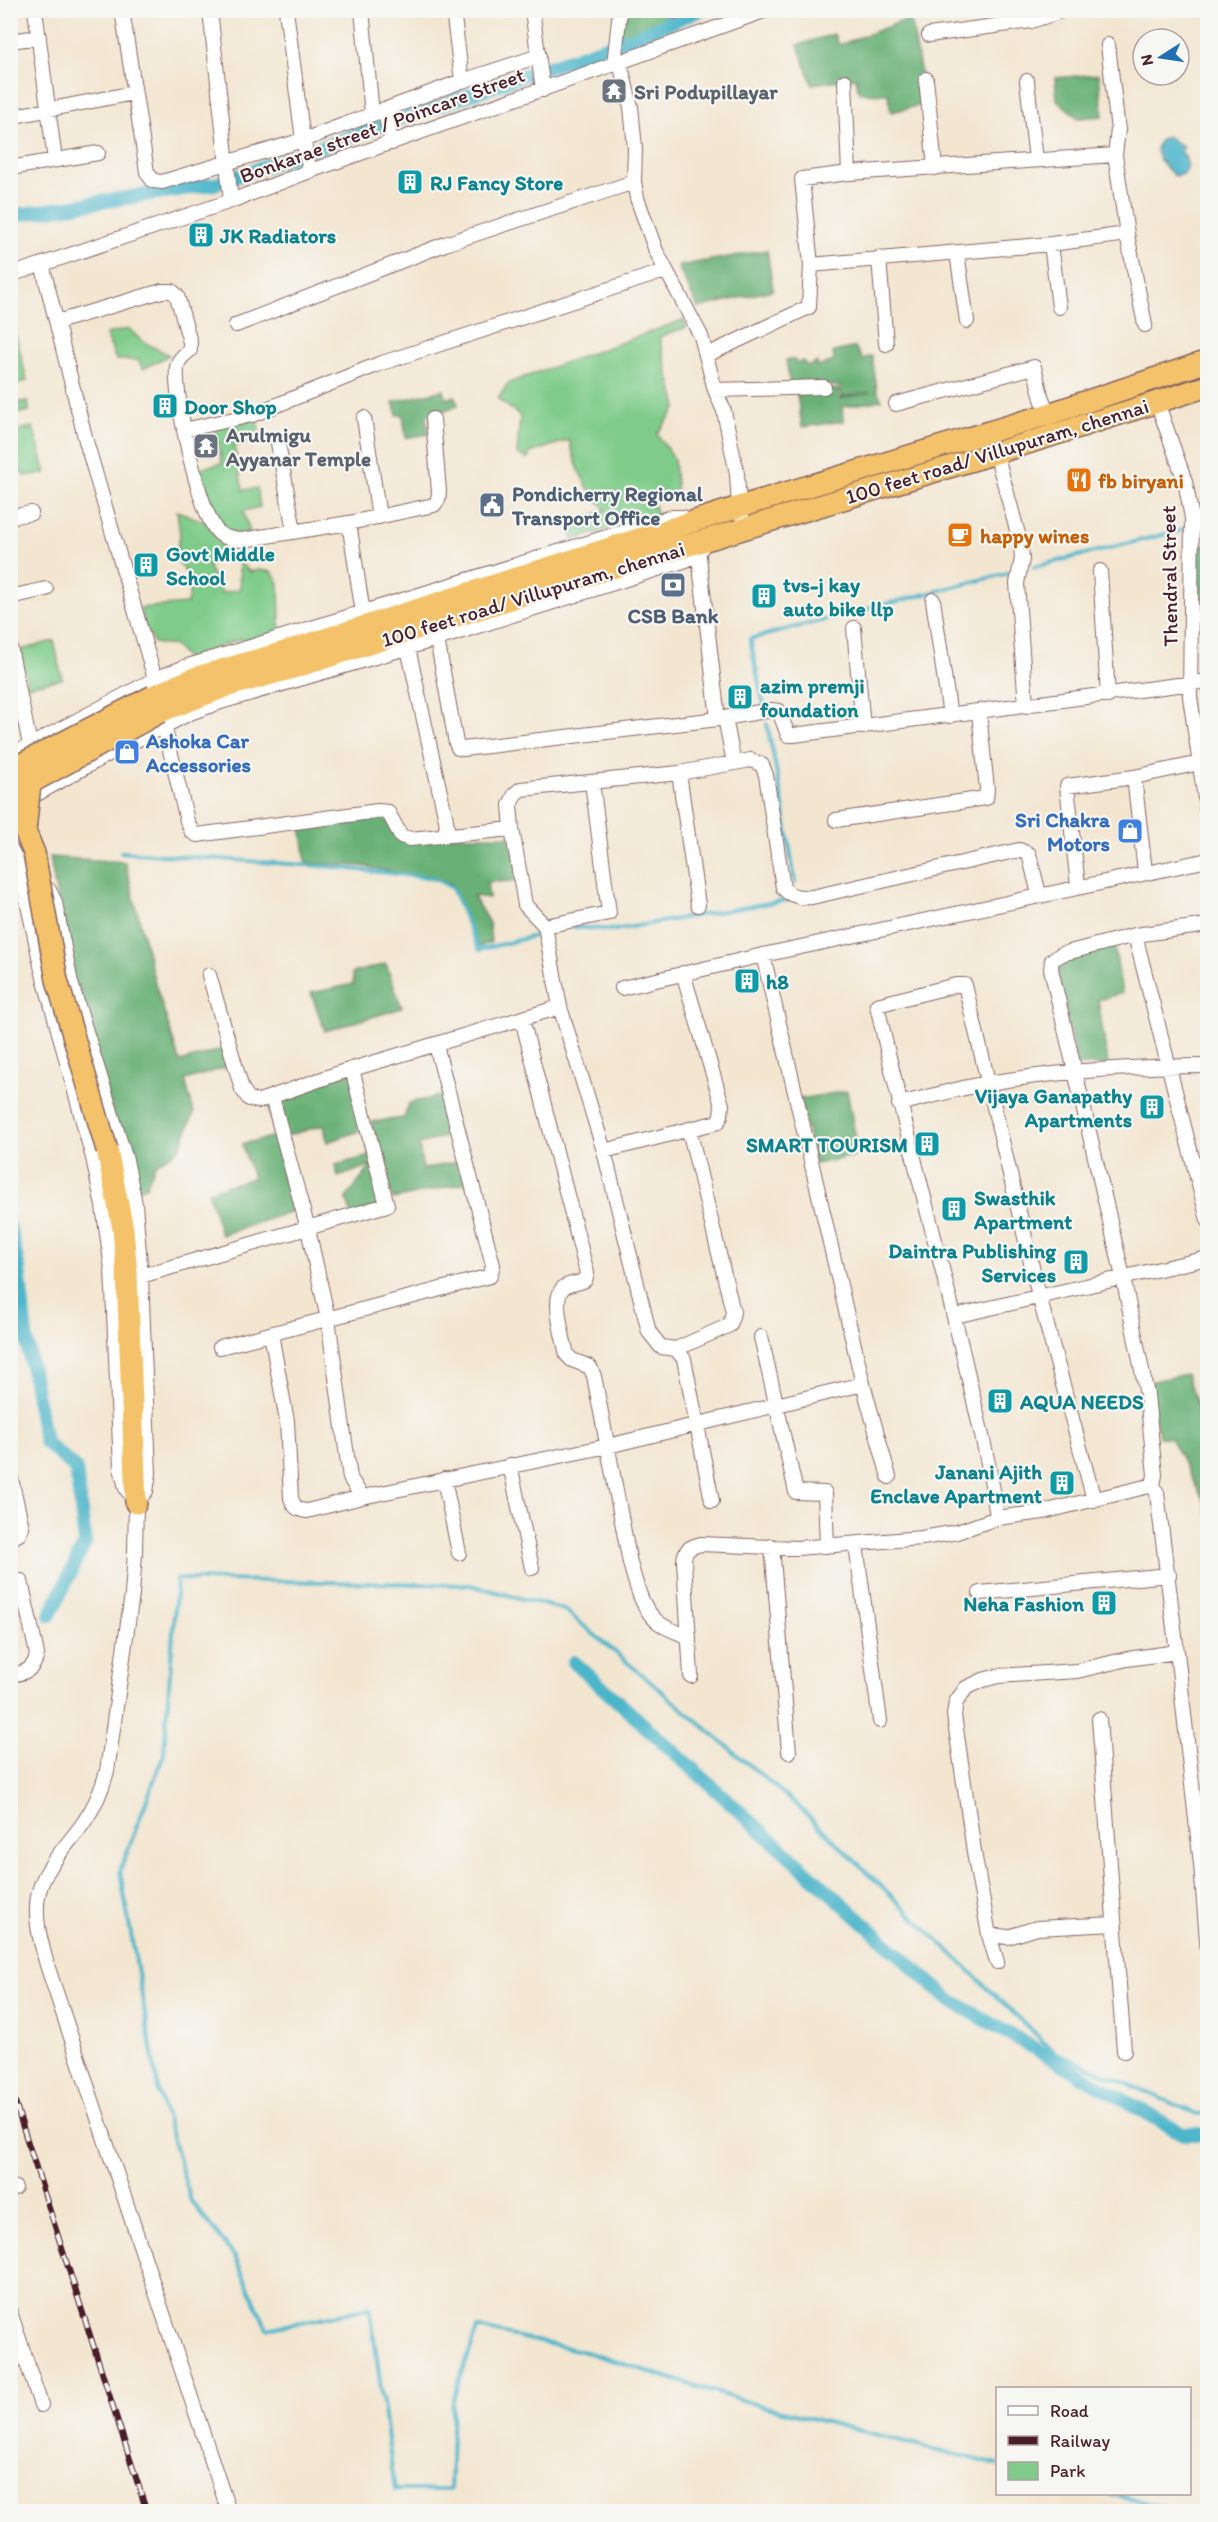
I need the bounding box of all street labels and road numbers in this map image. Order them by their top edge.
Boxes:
street label: Bonkarae street / Poincare Street [236,62,528,188]
street label: 100 feet road/ Villupuram, chennai [842,393,1152,509]
street label: Thendral Street [1155,505,1183,647]
street label: 100 feet road/ Villupuram, chennai [378,536,688,652]

